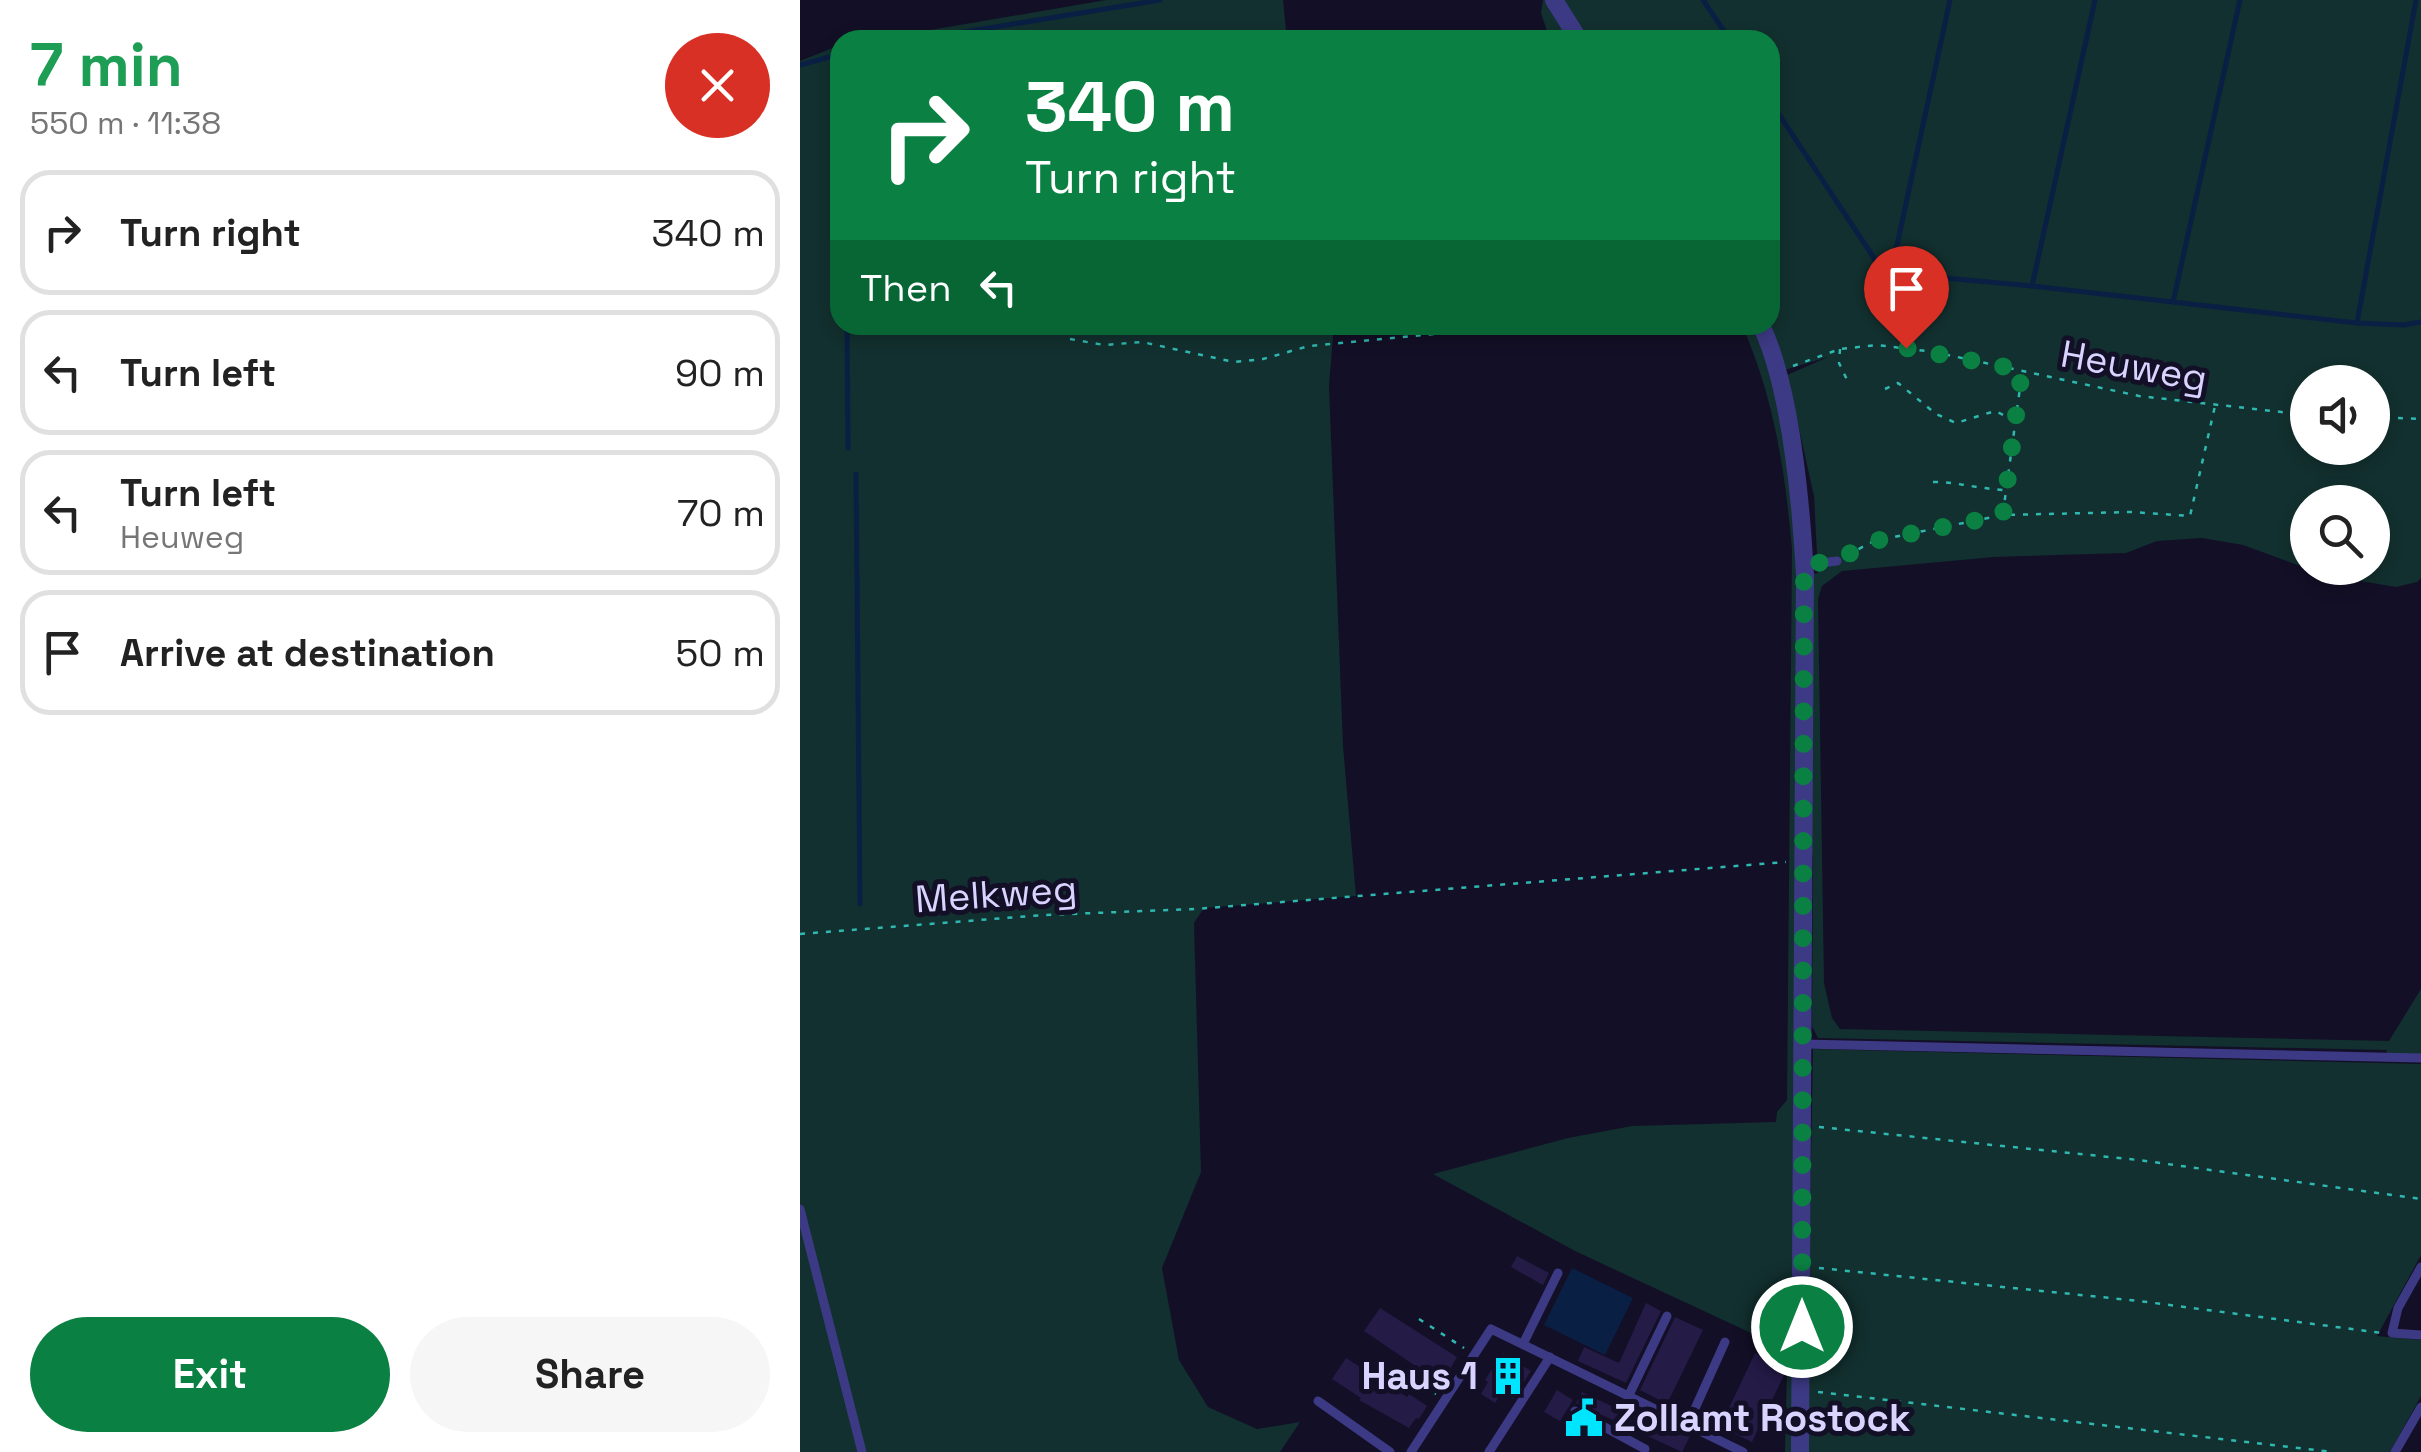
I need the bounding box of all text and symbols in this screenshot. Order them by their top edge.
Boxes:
text: 7 min [30,27,183,104]
button: close [665,33,770,138]
text: 340 m [1025,62,1235,151]
icon: right [860,70,990,200]
text: 550 m · 11:38 [30,103,221,143]
text: Turn right [1025,149,1236,206]
icon: right [35,205,90,260]
text: Turn right [120,209,301,257]
text: 340 m [651,209,765,257]
pin [1864,246,1949,349]
icon: left [971,260,1026,315]
icon: arrive [1879,261,1934,316]
text: Then [860,264,951,312]
street label: Heuweg [2057,330,2211,402]
icon: left [35,345,90,400]
text: Turn left [120,349,276,397]
text: 90 m [675,349,765,397]
map controls [2290,365,2390,585]
button: sound [2290,365,2390,465]
text: Turn left [120,469,276,517]
icon: left [35,485,90,540]
button: search [2290,485,2390,585]
text: 70 m [677,489,765,537]
text: Heuweg [120,517,244,557]
icon: arrive [35,625,90,680]
text: Arrive at destination [120,629,495,677]
text: 50 m [675,629,765,677]
street label: Melkweg [913,864,1079,924]
position arrow [1750,1275,1854,1379]
button: Exit [30,1317,390,1432]
button: Share [410,1317,770,1432]
place label: Haus 1 [1361,1352,1478,1400]
building icon: Haus 1 [1487,1355,1529,1397]
place label: Zollamt Rostock [1614,1394,1910,1442]
public building icon: Zollamt Rostock [1563,1397,1605,1439]

